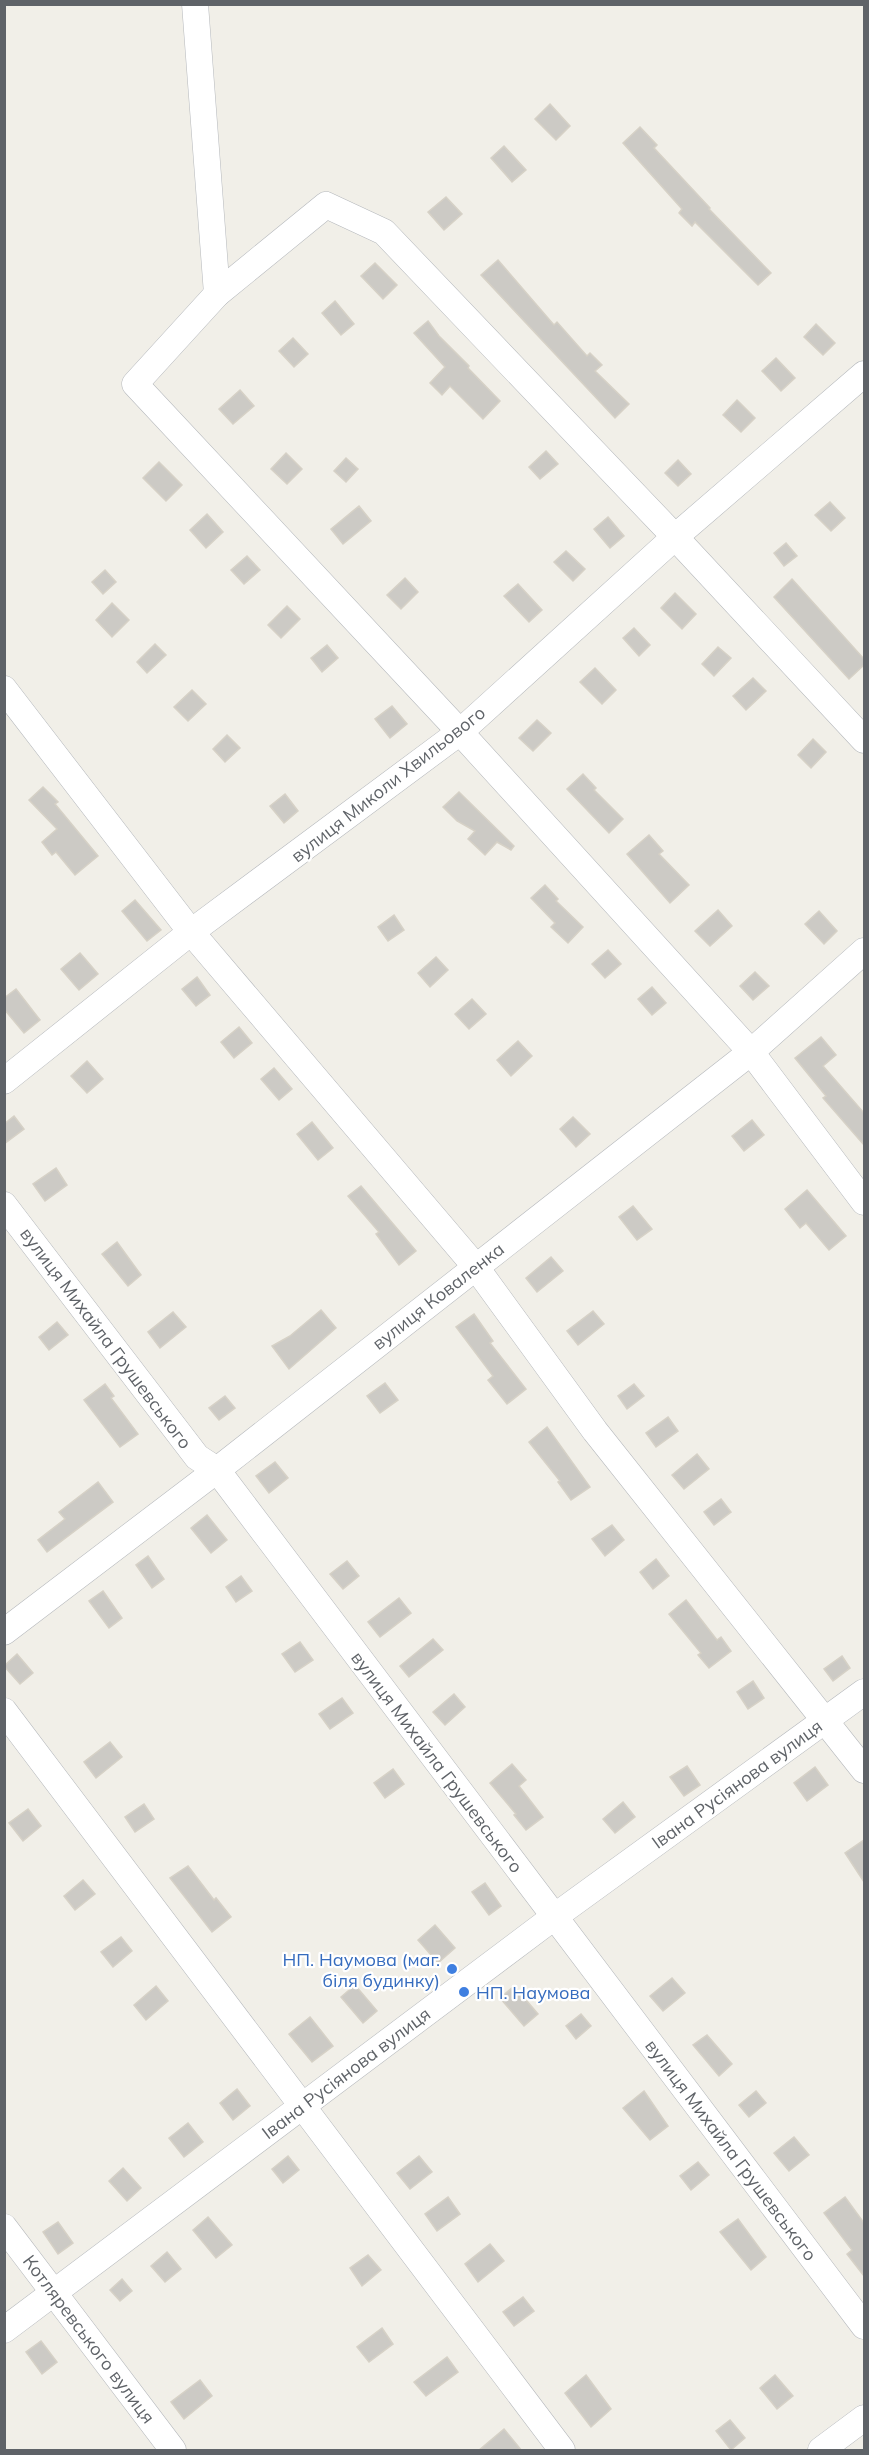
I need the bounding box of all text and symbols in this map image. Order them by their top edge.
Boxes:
street label: вулиця Миколи Хвильового [286,701,490,867]
street label: вулиця Михайла Грушевського [15,1223,197,1453]
street label: вулиця Коваленка [367,1237,509,1355]
street label: вулиця Михайла Грушевського [346,1647,528,1877]
street label: Івана Русіянова вулиця [647,1714,827,1854]
place label: НП. Наумова (маг. біля будинку) [283,1948,440,1992]
marker: НП. Наумова (маг. біля будинку) [445,1962,459,1976]
place label: НП. Наумова [476,1981,590,2004]
marker: НП. Наумова [457,1985,471,1999]
street label: Івана Русіянова вулиця [257,2002,435,2144]
street label: вулиця Михайла Грушевського [640,2035,822,2265]
street label: Котляревського вулиця [18,2250,160,2428]

